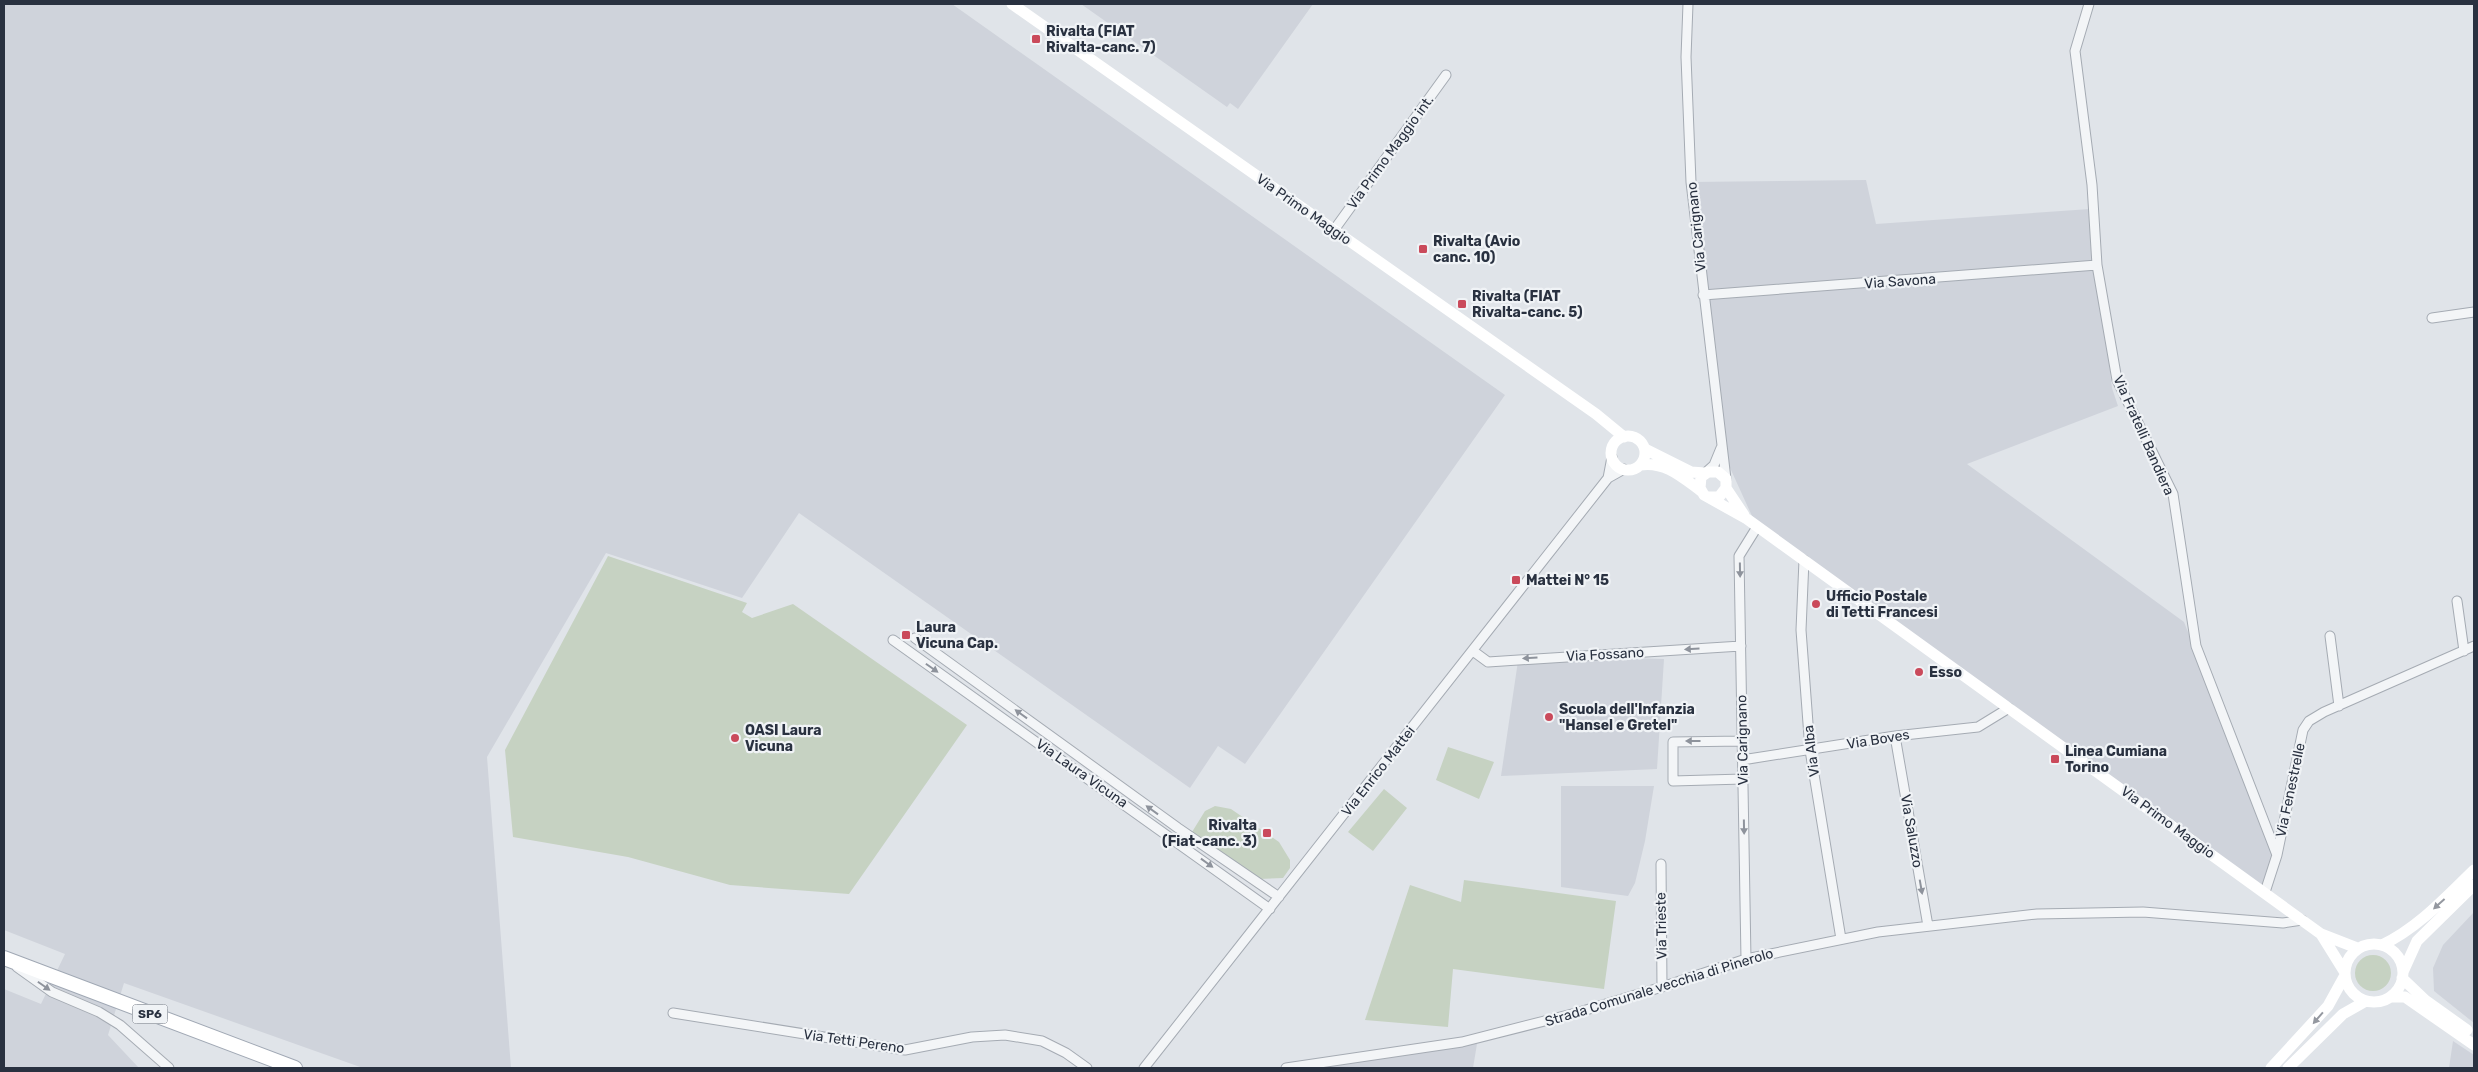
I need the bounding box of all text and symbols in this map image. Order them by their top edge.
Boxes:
place label: Rivalta (FIAT Rivalta-canc. 7) [1046,23,1156,56]
marker: Rivalta (FIAT Rivalta-canc. 7) [1030,33,1042,45]
street label: Via Primo Maggio int. [1343,92,1437,212]
street label: Via Primo Maggio [1253,170,1355,249]
street label: Via Carignano [1683,181,1710,273]
place label: Rivalta (Avio canc. 10) [1433,233,1520,266]
marker: Rivalta (Avio canc. 10) [1417,243,1429,255]
street label: Via Savona [1864,271,1936,292]
place label: Rivalta (FIAT Rivalta-canc. 5) [1472,288,1583,321]
marker: Rivalta (FIAT Rivalta-canc. 5) [1456,298,1468,310]
street label: Via Fratelli Bandiera [2109,373,2178,498]
one-way arrow [1736,563,1744,579]
place label: Mattei N° 15 [1526,572,1609,589]
marker: Mattei N° 15 [1510,574,1522,586]
place label: Ufficio Postale di Tetti Francesi [1826,588,1938,621]
marker: Ufficio Postale di Tetti Francesi [1810,598,1822,610]
place label: Laura Vicuna Cap. [916,619,998,652]
marker: Laura Vicuna Cap. [900,629,912,641]
street label: Via Fossano [1566,644,1645,665]
one-way arrow [1684,645,1700,653]
one-way arrow [1522,655,1538,663]
one-way arrow [926,663,939,673]
place label: Esso [1929,664,1962,681]
marker: Esso [1913,666,1925,678]
street label: Via Carignano [1733,695,1752,785]
place label: Scuola dell'Infanzia "Hansel e Gretel" [1559,701,1695,734]
one-way arrow [1015,709,1028,720]
marker: Scuola dell'Infanzia "Hansel e Gretel" [1543,711,1555,723]
place label: OASI Laura Vicuna [745,722,822,755]
street label: Via Enrico Mattei [1338,723,1419,820]
street label: Via Alba [1800,724,1823,778]
street label: Via Boves [1845,726,1911,753]
marker: OASI Laura Vicuna [729,732,741,744]
street label: Via Laura Vicuna [1032,735,1131,812]
one-way arrow [1685,738,1701,746]
street label: Via Fenestrelle [2272,741,2309,839]
place label: Linea Cumiana Torino [2065,743,2167,776]
marker: Linea Cumiana Torino [2049,753,2061,765]
street label: Via Primo Maggio [2117,783,2218,862]
street label: Via Saluzzo [1897,793,1926,869]
one-way arrow [1145,805,1159,815]
place label: Rivalta (Fiat-canc. 3) [1162,817,1257,850]
one-way arrow [1740,820,1748,836]
marker: Rivalta (Fiat-canc. 3) [1261,827,1273,839]
one-way arrow [1201,858,1214,868]
one-way arrow [1918,880,1926,896]
street label: Via Trieste [1652,892,1671,960]
one-way arrow [2432,898,2445,909]
street label: Strada Comunale vecchia di Pinerolo [1543,945,1775,1030]
one-way arrow [37,981,51,991]
road number: SP6 [132,1004,168,1024]
one-way arrow [2312,1011,2324,1023]
street label: Via Tetti Pereno [802,1026,906,1057]

